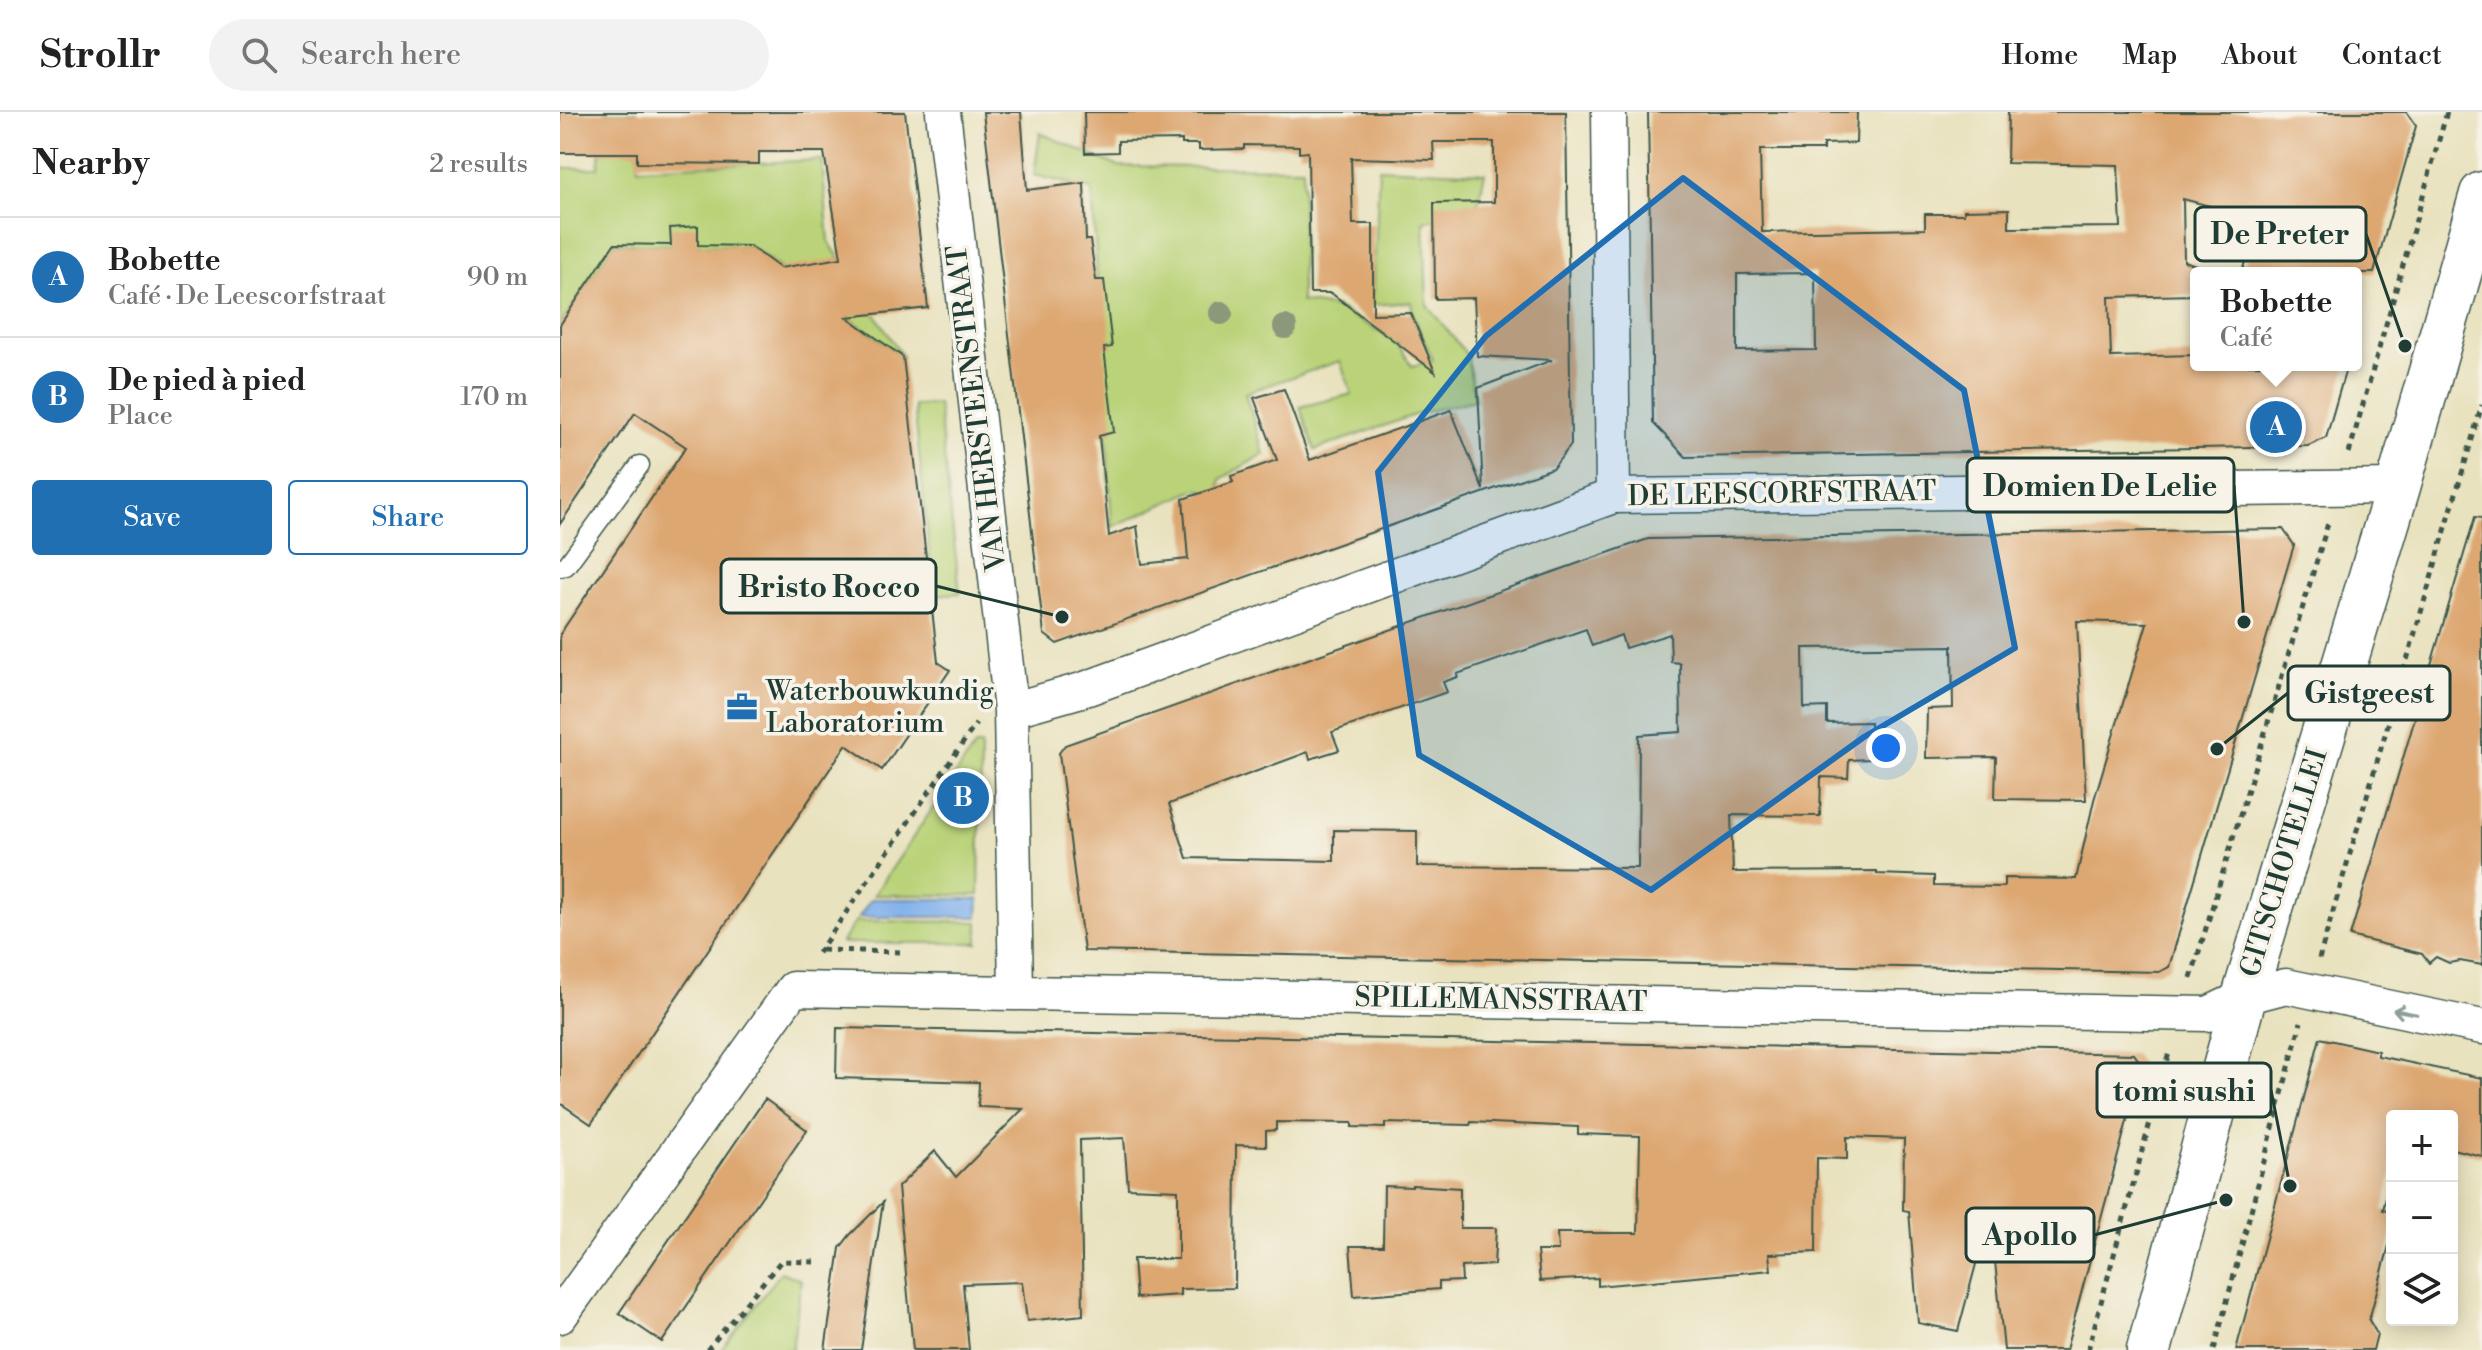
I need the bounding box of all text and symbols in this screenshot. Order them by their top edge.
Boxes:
search box [209,19,769,91]
text: Strollr [40,32,161,79]
icon: search [237,33,281,77]
text: Search here [301,36,461,74]
text: Home [2002,38,2078,73]
text: Map [2122,38,2177,73]
text: About [2221,38,2298,73]
text: Contact [2342,38,2442,73]
text: Nearby [32,143,150,185]
text: 2 results [429,148,528,180]
callout: De Preter [2195,207,2366,261]
text: De Preter [2210,216,2350,254]
text: Bobette [108,242,221,280]
street label: VAN HERSTEENSTRAAT [940,243,1014,574]
text: A [49,261,67,293]
text: 90 m [467,261,528,293]
popup [2190,267,2362,371]
text: Café · De Leescorfstraat [108,280,386,312]
text: Bobette [2220,284,2332,322]
text: Café [2220,322,2273,354]
text: De pied à pied [108,362,306,400]
text: B [48,381,68,413]
text: 170 m [460,381,528,413]
pin: A [2250,397,2302,457]
text: Place [108,400,173,432]
callout: Domien De Lelie [1967,458,2234,512]
text: Domien De Lelie [1983,468,2217,506]
street label: DE LEESCORFSTRAAT [1627,474,1937,514]
button: Save [32,480,272,555]
button: Share [288,480,528,555]
callout: Bristo Rocco [721,559,936,613]
text: Bristo Rocco [738,569,920,607]
callout: Gistgeest [2288,666,2450,720]
place label: Waterbouwkundig Laboratorium [765,674,995,741]
text: Gistgeest [2304,675,2434,713]
office icon: Waterbouwkundig Laboratorium [725,690,759,724]
your location [1866,728,1906,768]
street label: GITSCHOTELLEI [2233,744,2336,981]
pin: B [937,768,989,828]
street label: SPILLEMANSSTRAAT [1354,980,1648,1020]
one-way arrow [2393,1003,2419,1018]
callout: tomi sushi [2097,1063,2271,1117]
text: tomi sushi [2113,1073,2256,1111]
map controls [2386,1110,2458,1326]
button: + [2386,1110,2458,1182]
button: − [2386,1182,2458,1254]
callout: Apollo [1966,1208,2094,1262]
text: Apollo [1981,1217,2078,1255]
button: layers [2386,1254,2458,1326]

